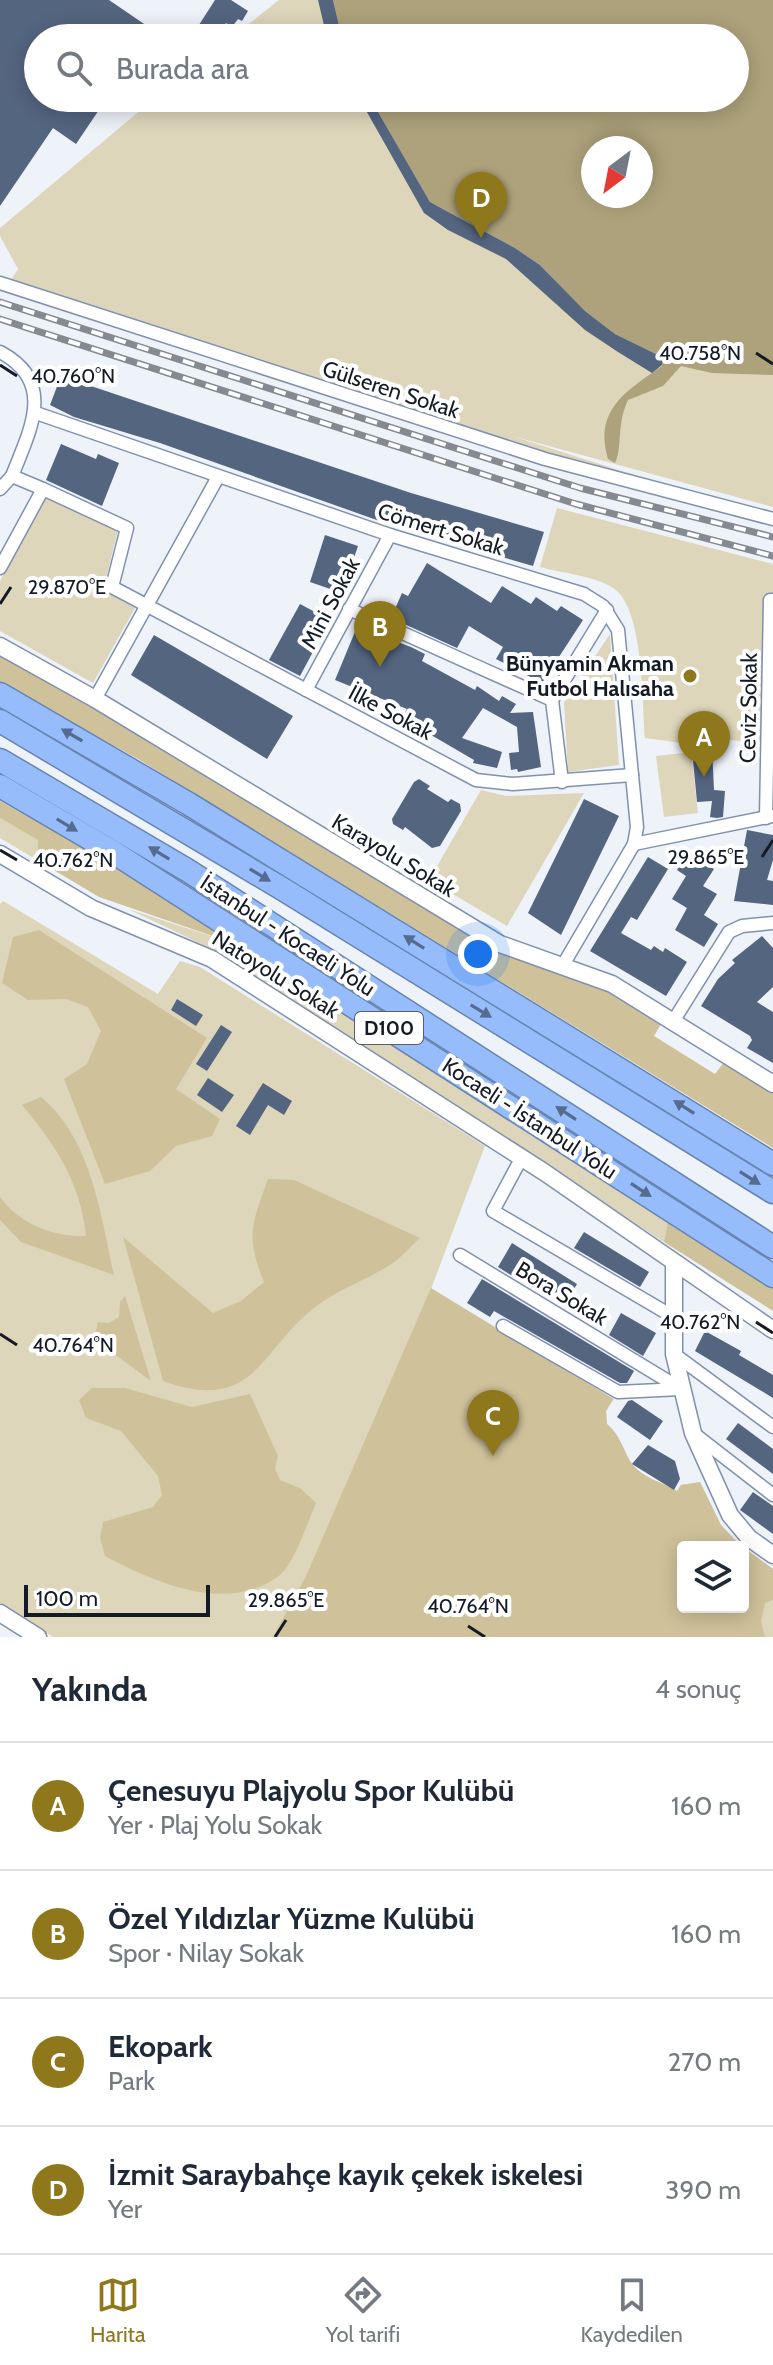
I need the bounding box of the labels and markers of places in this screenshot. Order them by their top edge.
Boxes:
pin: D [455,172,507,238]
pin: B [354,601,406,667]
place label: Bünyamin Akman Futbol Halısaha [506,650,674,702]
marker: Bünyamin Akman Futbol Halısaha [681,667,699,685]
pin: A [678,711,730,777]
pin: C [467,1390,519,1456]

